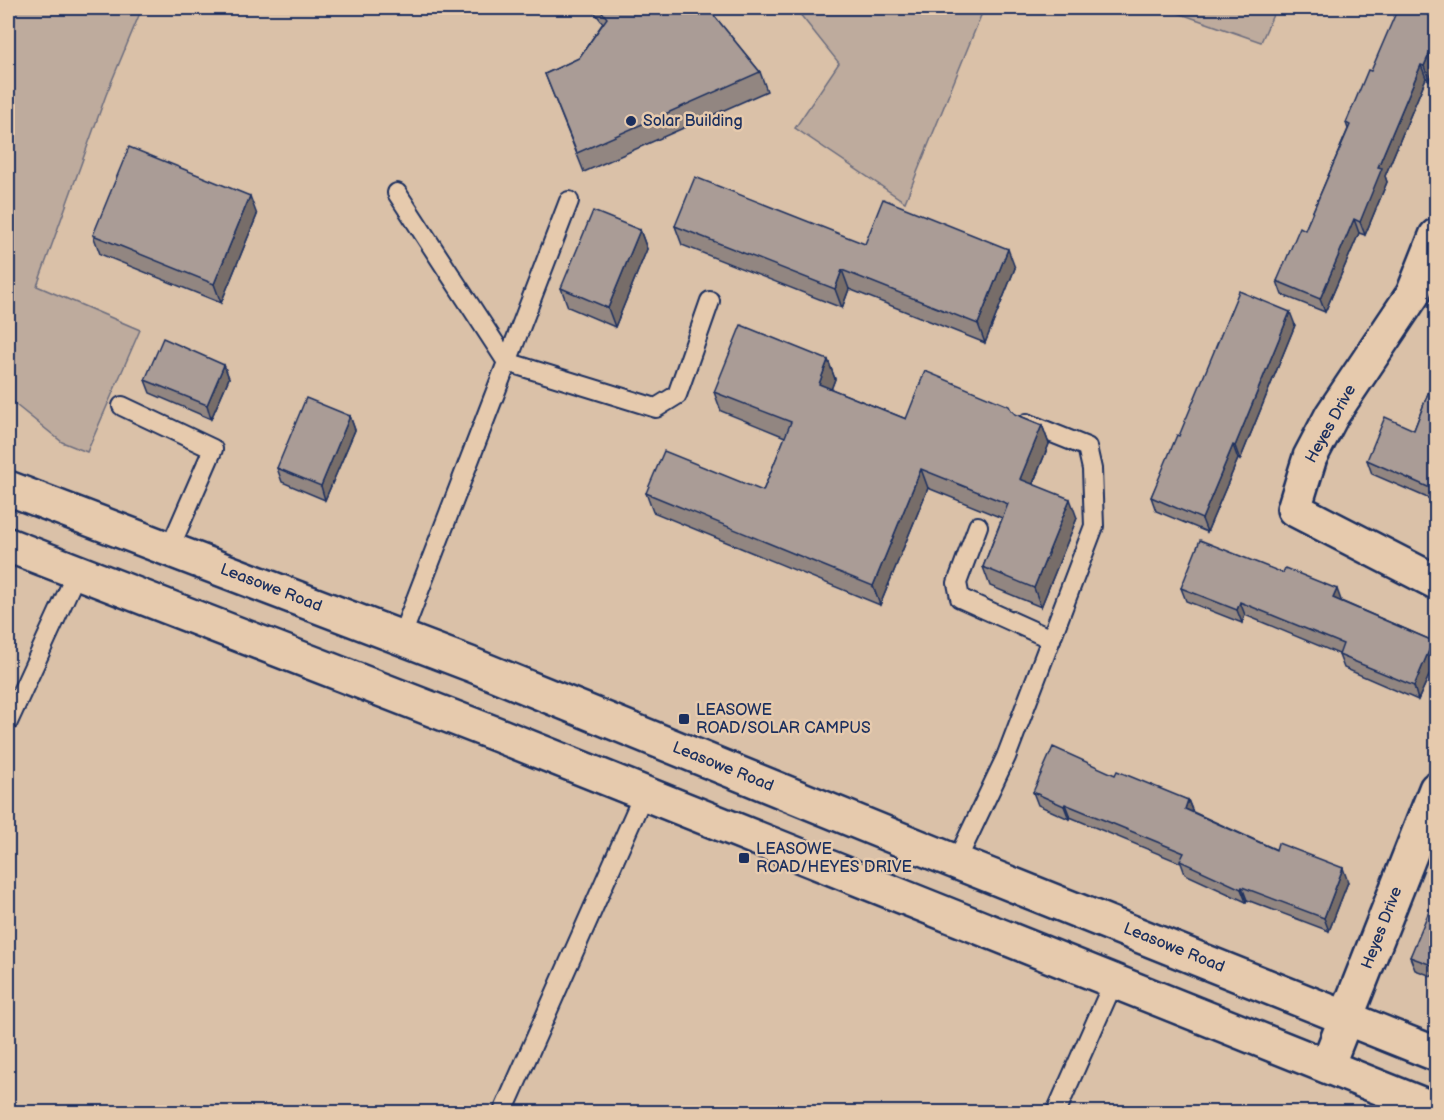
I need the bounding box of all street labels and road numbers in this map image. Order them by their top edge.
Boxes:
street label: Heyes Drive [1302,381,1361,466]
street label: Leasowe Road [218,560,324,616]
street label: Leasowe Road [670,738,776,796]
street label: Heyes Drive [1358,884,1407,972]
street label: Leasowe Road [1121,919,1227,977]

